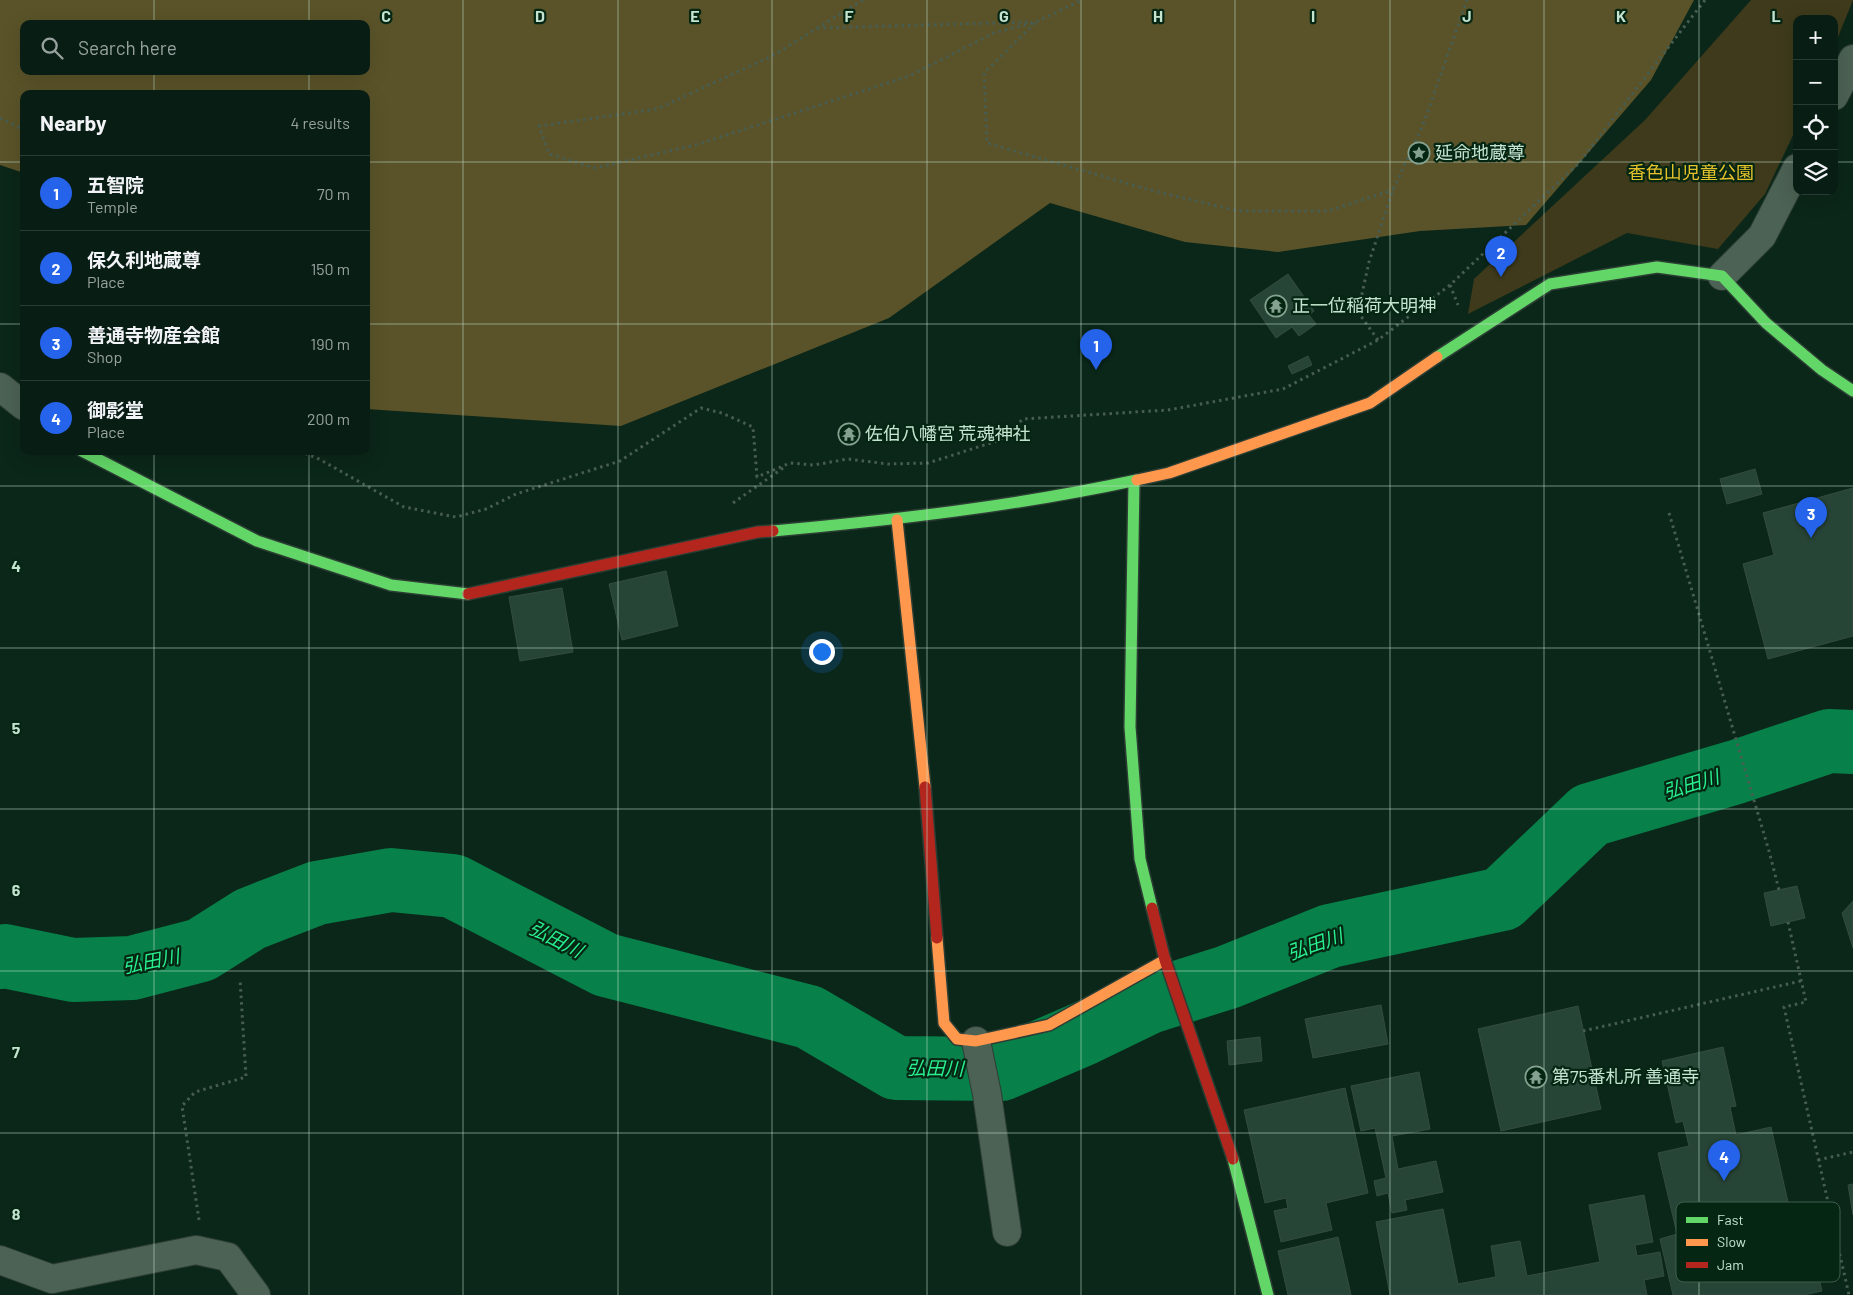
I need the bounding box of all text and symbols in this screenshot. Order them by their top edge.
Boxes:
text: C [381,6,391,25]
text: D [535,6,545,25]
text: E [690,6,700,25]
text: F [845,6,854,25]
text: G [999,6,1009,25]
text: H [1153,6,1163,25]
text: I [1311,6,1315,25]
text: J [1462,6,1472,25]
text: K [1616,6,1626,25]
text: L [1771,6,1781,25]
map controls [1793,15,1838,195]
button: + [1793,15,1838,60]
search box [20,20,370,75]
icon: search [38,34,66,62]
text: Search here [78,36,177,59]
button: − [1793,60,1838,105]
button: locate [1793,105,1838,150]
text: Nearby [40,110,106,135]
text: 4 results [290,113,350,132]
place icon: 延命地蔵尊 [1407,141,1431,165]
place label: 延命地蔵尊 [1435,141,1525,163]
button: layers [1793,150,1838,195]
park label: 香色山児童公園 [1628,161,1754,183]
text: 五智院 [87,173,144,196]
text: 1 [53,184,59,203]
text: 70 m [317,184,350,203]
text: Temple [87,197,138,216]
pin: 2 [1485,236,1517,277]
text: 保久利地蔵尊 [87,248,201,271]
text: 2 [52,259,60,278]
text: 150 m [311,259,350,278]
text: Place [87,272,125,291]
temple icon: 正一位稲荷大明神 [1264,294,1288,318]
place label: 正一位稲荷大明神 [1292,294,1436,316]
text: 善通寺物産会館 [87,323,220,346]
pin: 1 [1080,329,1112,370]
text: 3 [52,334,60,353]
text: 190 m [311,334,350,353]
text: Shop [87,347,122,366]
text: 御影堂 [87,398,144,421]
text: 4 [51,409,61,428]
text: 200 m [307,409,350,428]
text: Place [87,422,125,441]
temple icon: 佐伯八幡宮 荒魂神社 [837,422,861,446]
place label: 佐伯八幡宮 荒魂神社 [865,422,1031,444]
pin: 3 [1795,497,1827,538]
text: 4 [11,556,21,575]
your location [809,639,835,665]
text: 5 [12,718,21,737]
water label: 弘田川 [1660,764,1723,803]
text: 6 [12,880,21,899]
water label: 弘田川 [526,915,589,963]
water label: 弘田川 [1284,923,1347,964]
water label: 弘田川 [121,943,183,977]
text: 7 [12,1042,20,1061]
water label: 弘田川 [906,1056,966,1080]
temple icon: 第75番札所 善通寺 [1524,1065,1548,1089]
place label: 第75番札所 善通寺 [1552,1065,1699,1087]
pin: 4 [1708,1140,1740,1181]
legend [1676,1202,1840,1282]
text: 8 [12,1204,21,1223]
text: Fast [1717,1211,1743,1228]
text: Slow [1717,1233,1746,1250]
text: Jam [1717,1256,1744,1273]

